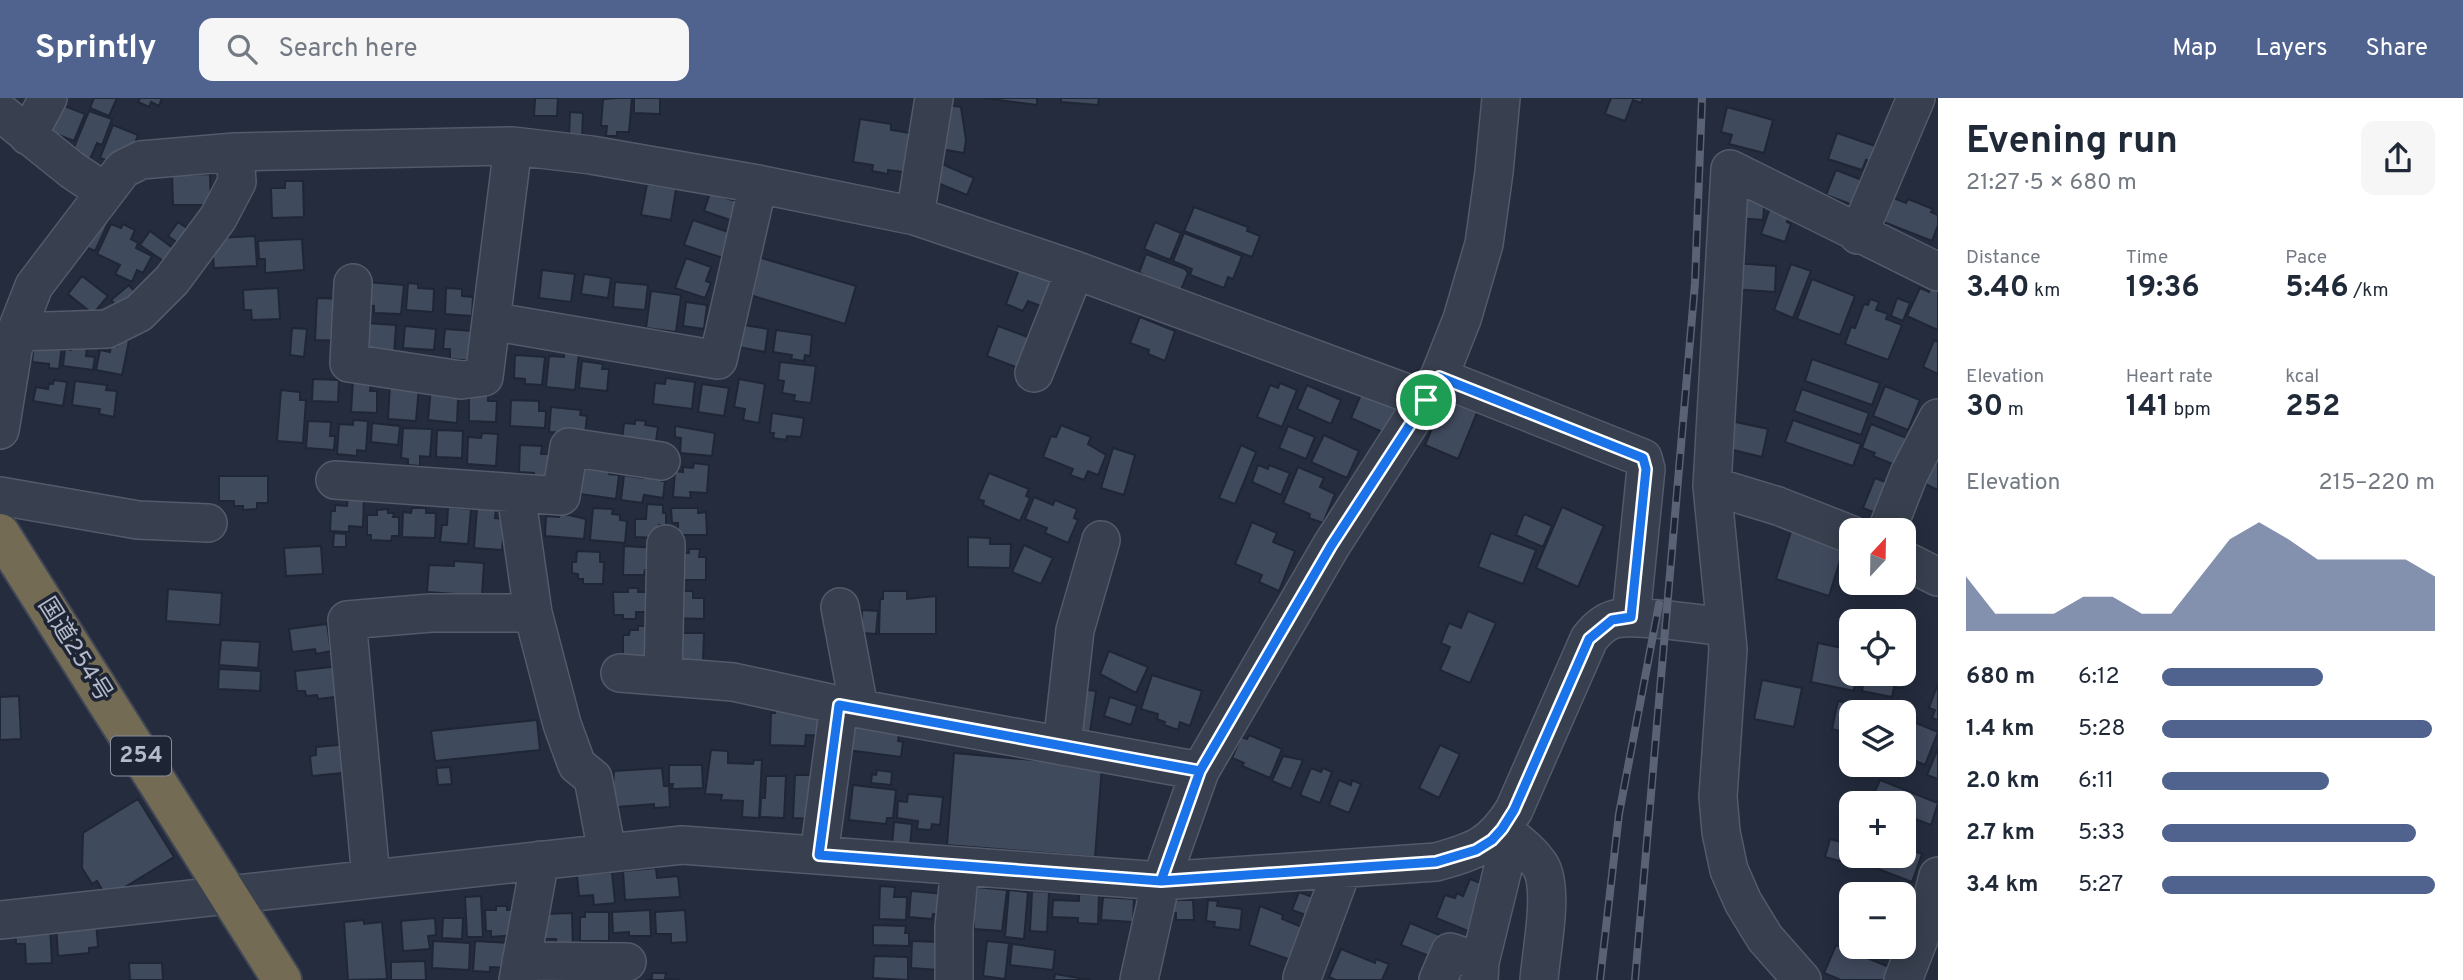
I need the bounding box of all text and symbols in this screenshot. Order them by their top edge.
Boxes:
search box [199,18,689,81]
text: Sprintly [35,28,157,70]
icon: search [223,30,261,68]
text: Search here [279,33,418,66]
text: Map [2172,34,2217,64]
text: Layers [2255,34,2327,64]
text: Share [2365,34,2428,64]
text: Evening run [1966,118,2178,167]
button: share [2361,121,2435,195]
text: 21:27 · 5 × 680 m [1966,169,2137,198]
text: Distance [1966,246,2041,270]
text: Time [2126,246,2168,270]
text: Pace [2285,246,2327,270]
text: 3.40 [1966,270,2030,307]
text: 19:36 [2126,270,2200,307]
text: 5:46 [2285,270,2349,307]
text: km [2030,279,2060,303]
text: /km [2349,279,2389,303]
text: Elevation [1966,365,2044,389]
text: Heart rate [2126,365,2213,389]
text: kcal [2285,365,2319,389]
pin [1396,370,1456,430]
icon: arrive [1407,381,1445,419]
text: 30 [1966,389,2003,426]
text: 141 [2126,389,2169,426]
text: 252 [2285,389,2340,426]
text: m [2003,398,2024,422]
text: bpm [2169,398,2211,422]
text: Elevation [1966,469,2061,498]
text: 215–220 m [2319,469,2435,498]
north arrow [1839,518,1916,595]
map controls [1839,518,1916,959]
street label: 国道254号 [30,592,118,708]
button: locate [1839,609,1916,686]
text: 680 m [1966,663,2035,692]
text: 6:12 [2078,663,2120,692]
button: layers [1839,700,1916,777]
text: 1.4 km [1966,715,2034,744]
text: 5:28 [2078,715,2126,744]
road number: 254 [111,736,171,776]
text: 2.0 km [1966,767,2040,796]
text: 6:11 [2078,767,2114,796]
button: + [1839,791,1916,868]
text: 2.7 km [1966,819,2035,848]
text: 5:33 [2078,819,2125,848]
text: 3.4 km [1966,871,2038,900]
text: 5:27 [2078,871,2123,900]
button: − [1839,882,1916,959]

